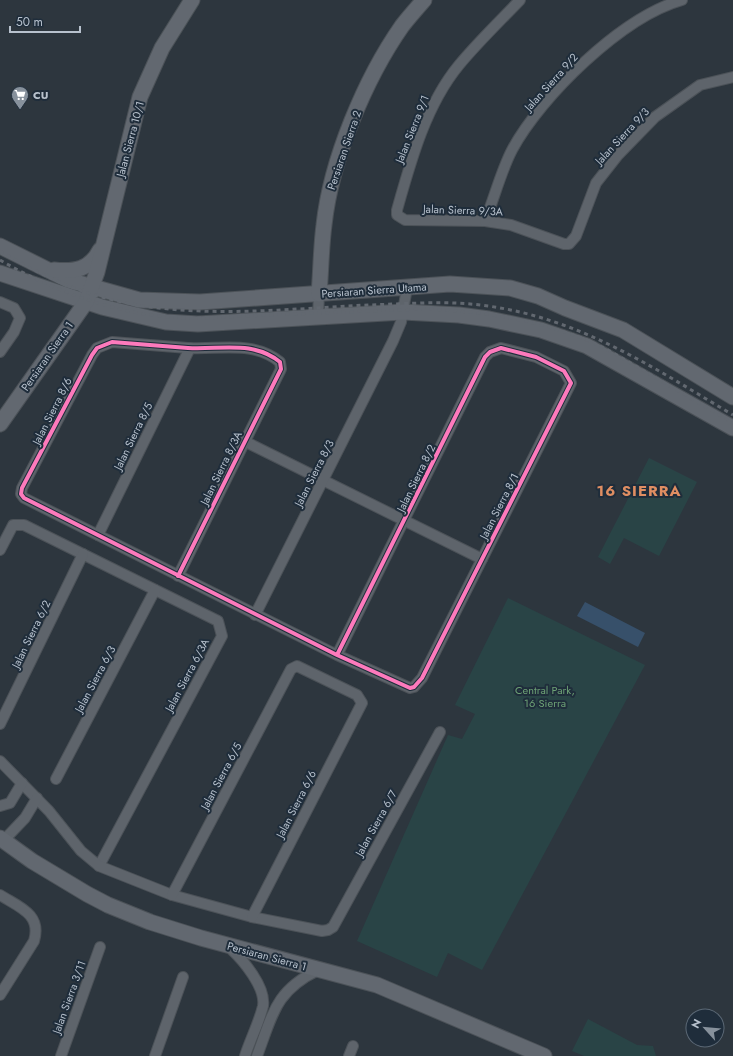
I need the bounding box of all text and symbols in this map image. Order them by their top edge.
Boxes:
scale bar [10,8,80,34]
text: 50 m [16,13,43,31]
street label: Jalan Sierra 9/2 [519,50,581,116]
supermarket icon: CU [10,85,30,110]
place label: CU [33,87,48,103]
street label: Jalan Sierra 9/1 [390,93,433,167]
street label: Jalan Sierra 10/1 [112,99,148,181]
street label: Jalan Sierra 9/3 [590,104,653,170]
street label: Persiaran Sierra 2 [323,108,365,192]
street label: Jalan Sierra 9/3A [421,201,504,219]
street label: Persiaran Sierra Utama [321,278,427,302]
street label: Persiaran Sierra 1 [17,318,77,394]
street label: Jalan Sierra 8/6 [27,375,76,449]
street label: Jalan Sierra 8/5 [109,400,156,474]
street label: Jalan Sierra 8/3A [195,428,246,509]
street label: Jalan Sierra 8/3 [289,437,338,511]
street label: Jalan Sierra 8/2 [392,442,439,516]
street label: Jalan Sierra 8/1 [475,470,522,543]
district label: 16 SIERRA [597,480,681,502]
street label: Jalan Sierra 6/2 [7,597,54,672]
street label: Jalan Sierra 6/3A [160,635,213,716]
street label: Jalan Sierra 6/3 [70,643,119,717]
park label: Central Park, 16 Sierra [515,682,575,711]
street label: Jalan Sierra 6/5 [196,740,245,814]
street label: Jalan Sierra 6/6 [271,767,320,842]
street label: Jalan Sierra 6/7 [350,787,401,861]
street label: Persiaran Sierra 1 [226,938,308,974]
street label: Jalan Sierra 3/11 [48,958,90,1038]
north arrow [685,1008,725,1048]
text: N [687,1016,705,1031]

